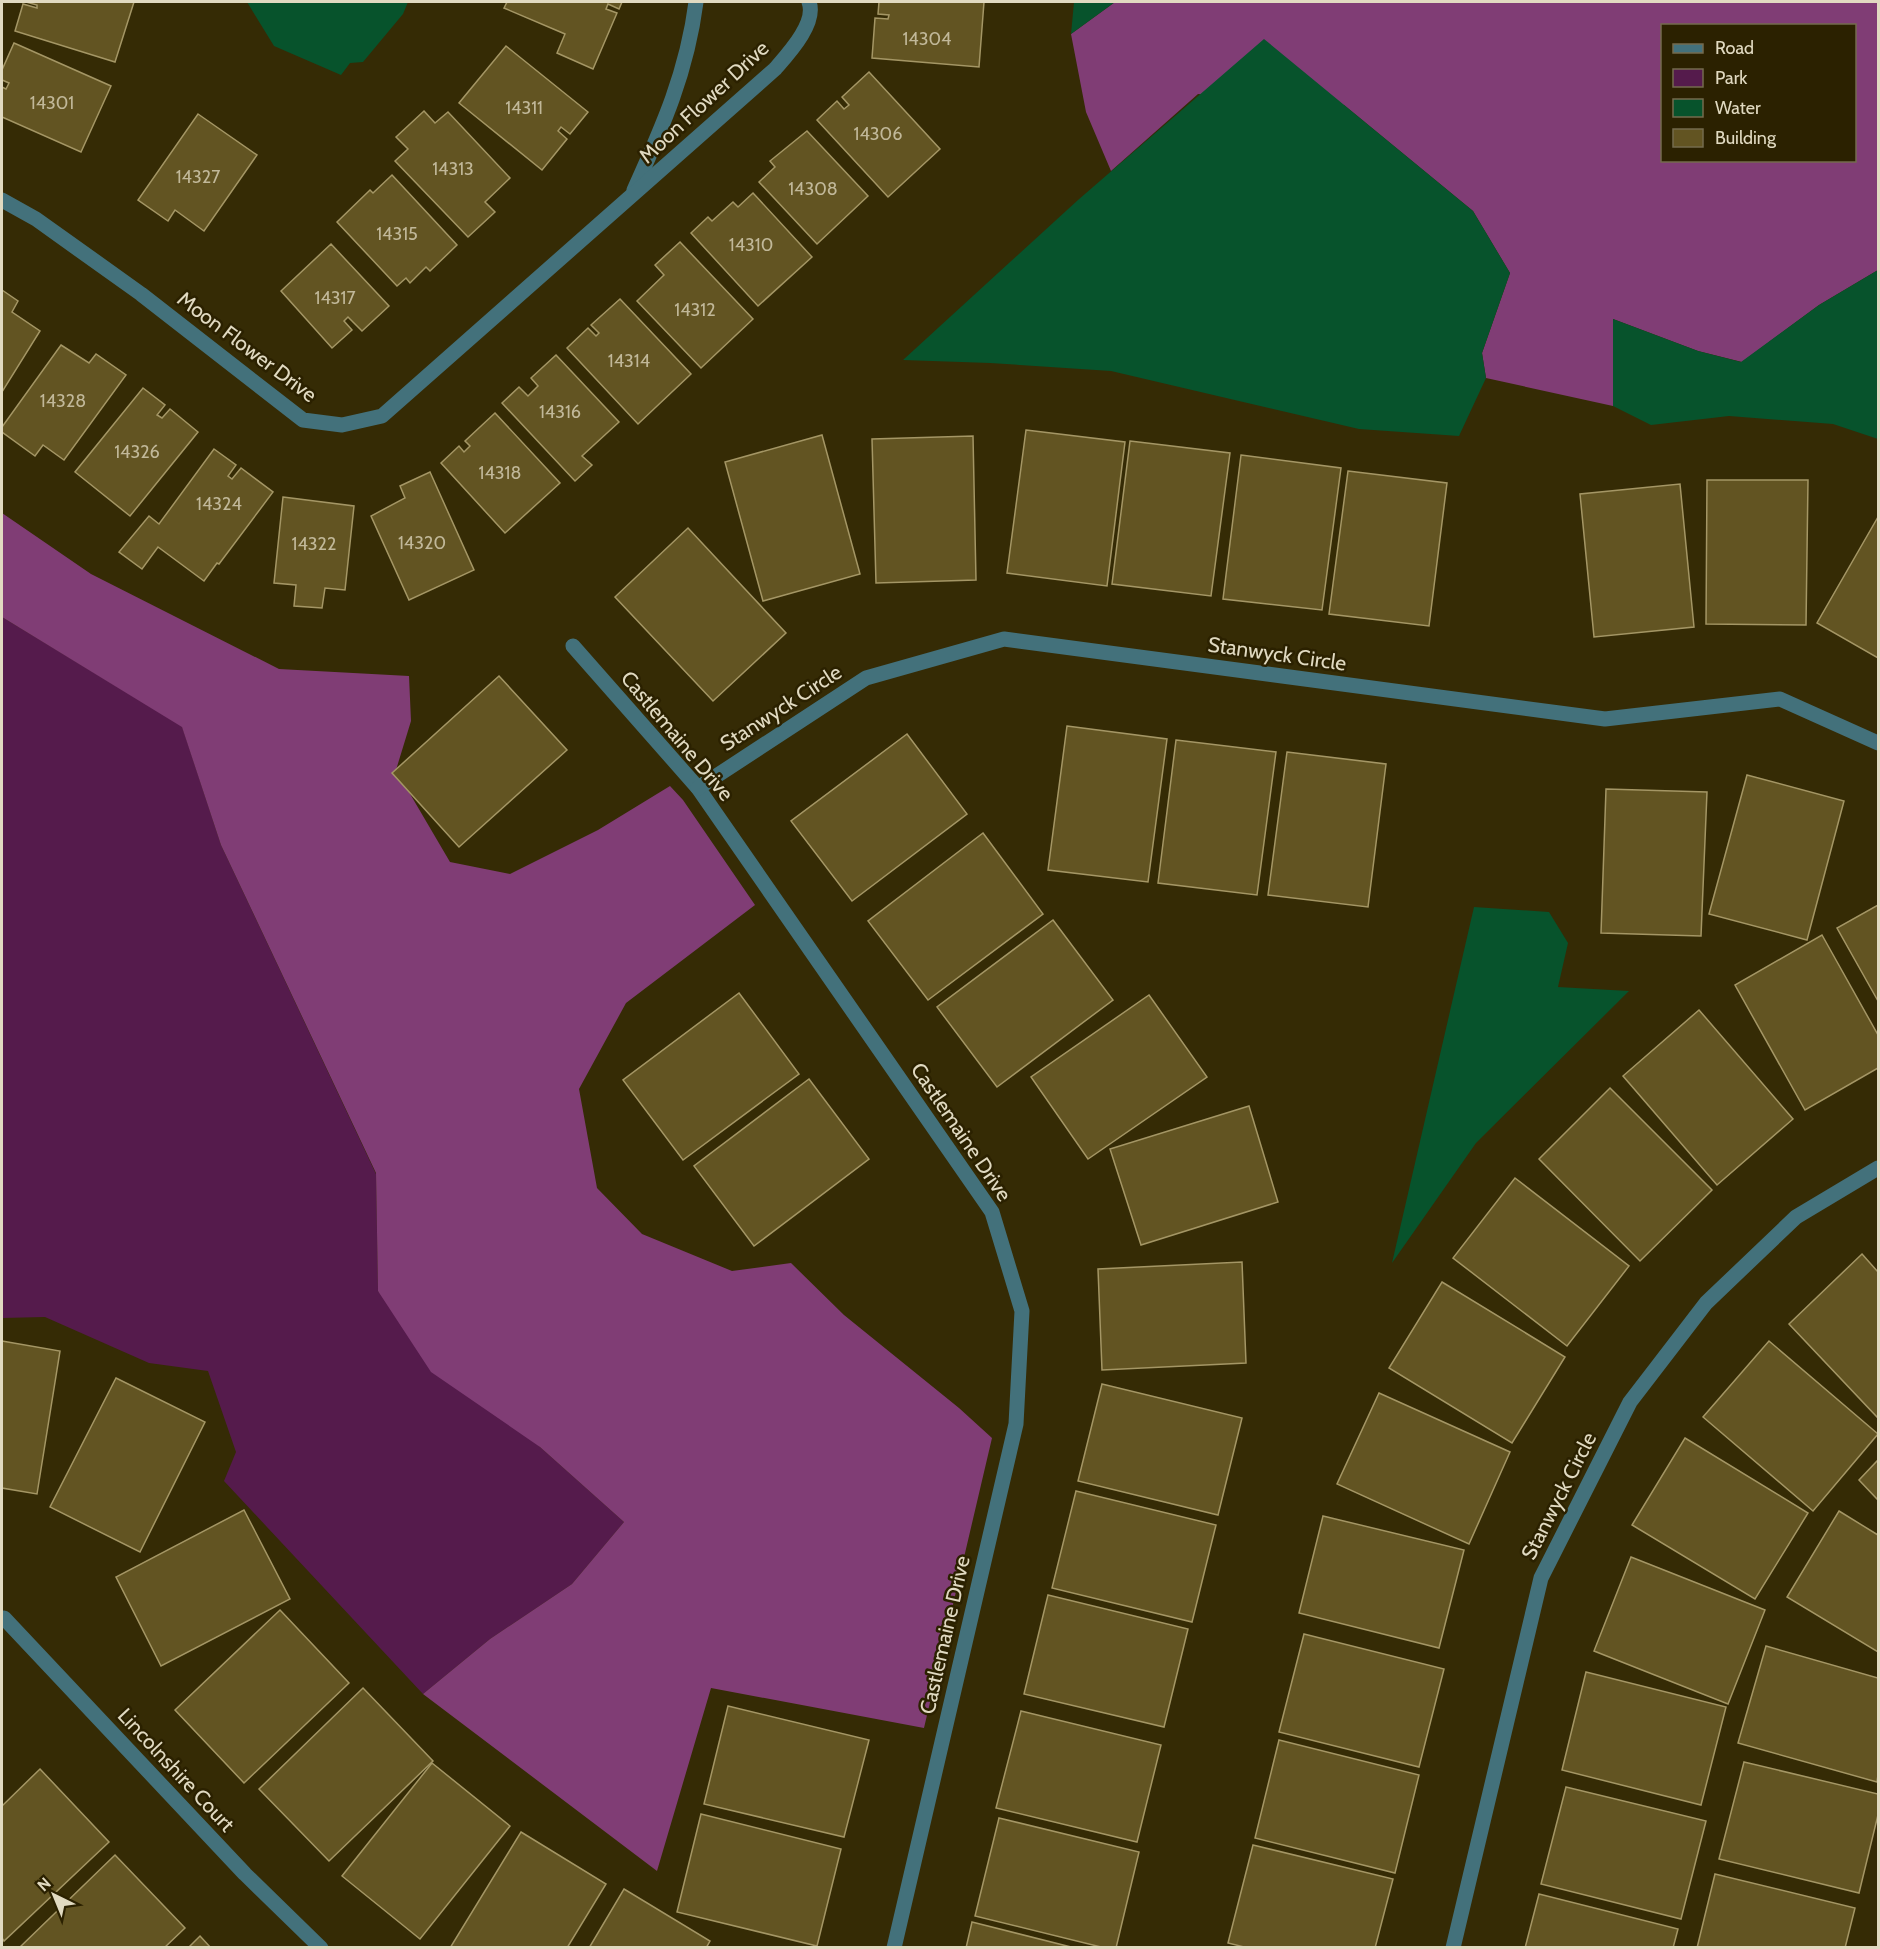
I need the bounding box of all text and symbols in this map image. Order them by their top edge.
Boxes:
legend [1661,24,1856,162]
house number: 14304 [903,28,951,50]
street label: Moon Flower Drive [634,35,774,168]
text: Road [1715,37,1754,59]
text: Park [1715,67,1748,89]
house number: 14301 [30,92,74,114]
house number: 14311 [505,97,543,119]
text: Water [1715,97,1761,119]
house number: 14306 [854,123,902,145]
text: Building [1715,127,1777,149]
house number: 14313 [432,158,474,180]
house number: 14327 [176,166,220,188]
house number: 14308 [788,178,838,200]
house number: 14315 [376,223,418,245]
house number: 14310 [729,234,773,256]
street label: Moon Flower Drive [173,286,322,407]
house number: 14317 [315,287,355,309]
house number: 14312 [674,299,716,321]
house number: 14314 [608,350,650,372]
house number: 14328 [40,390,86,412]
house number: 14316 [539,401,581,423]
house number: 14326 [114,441,160,463]
house number: 14318 [479,462,521,484]
house number: 14324 [196,493,242,515]
house number: 14320 [398,532,446,554]
house number: 14322 [292,533,336,555]
street label: Stanwyck Circle [1206,631,1348,676]
street label: Stanwyck Circle [715,659,846,756]
street label: Castlemaine Drive [616,666,739,806]
street label: Castlemaine Drive [906,1058,1017,1206]
street label: Stanwyck Circle [1516,1428,1601,1564]
street label: Castlemaine Drive [914,1553,975,1716]
street label: Lincolnshire Court [113,1703,240,1837]
north arrow [24,1865,84,1925]
text: N [33,1874,55,1895]

